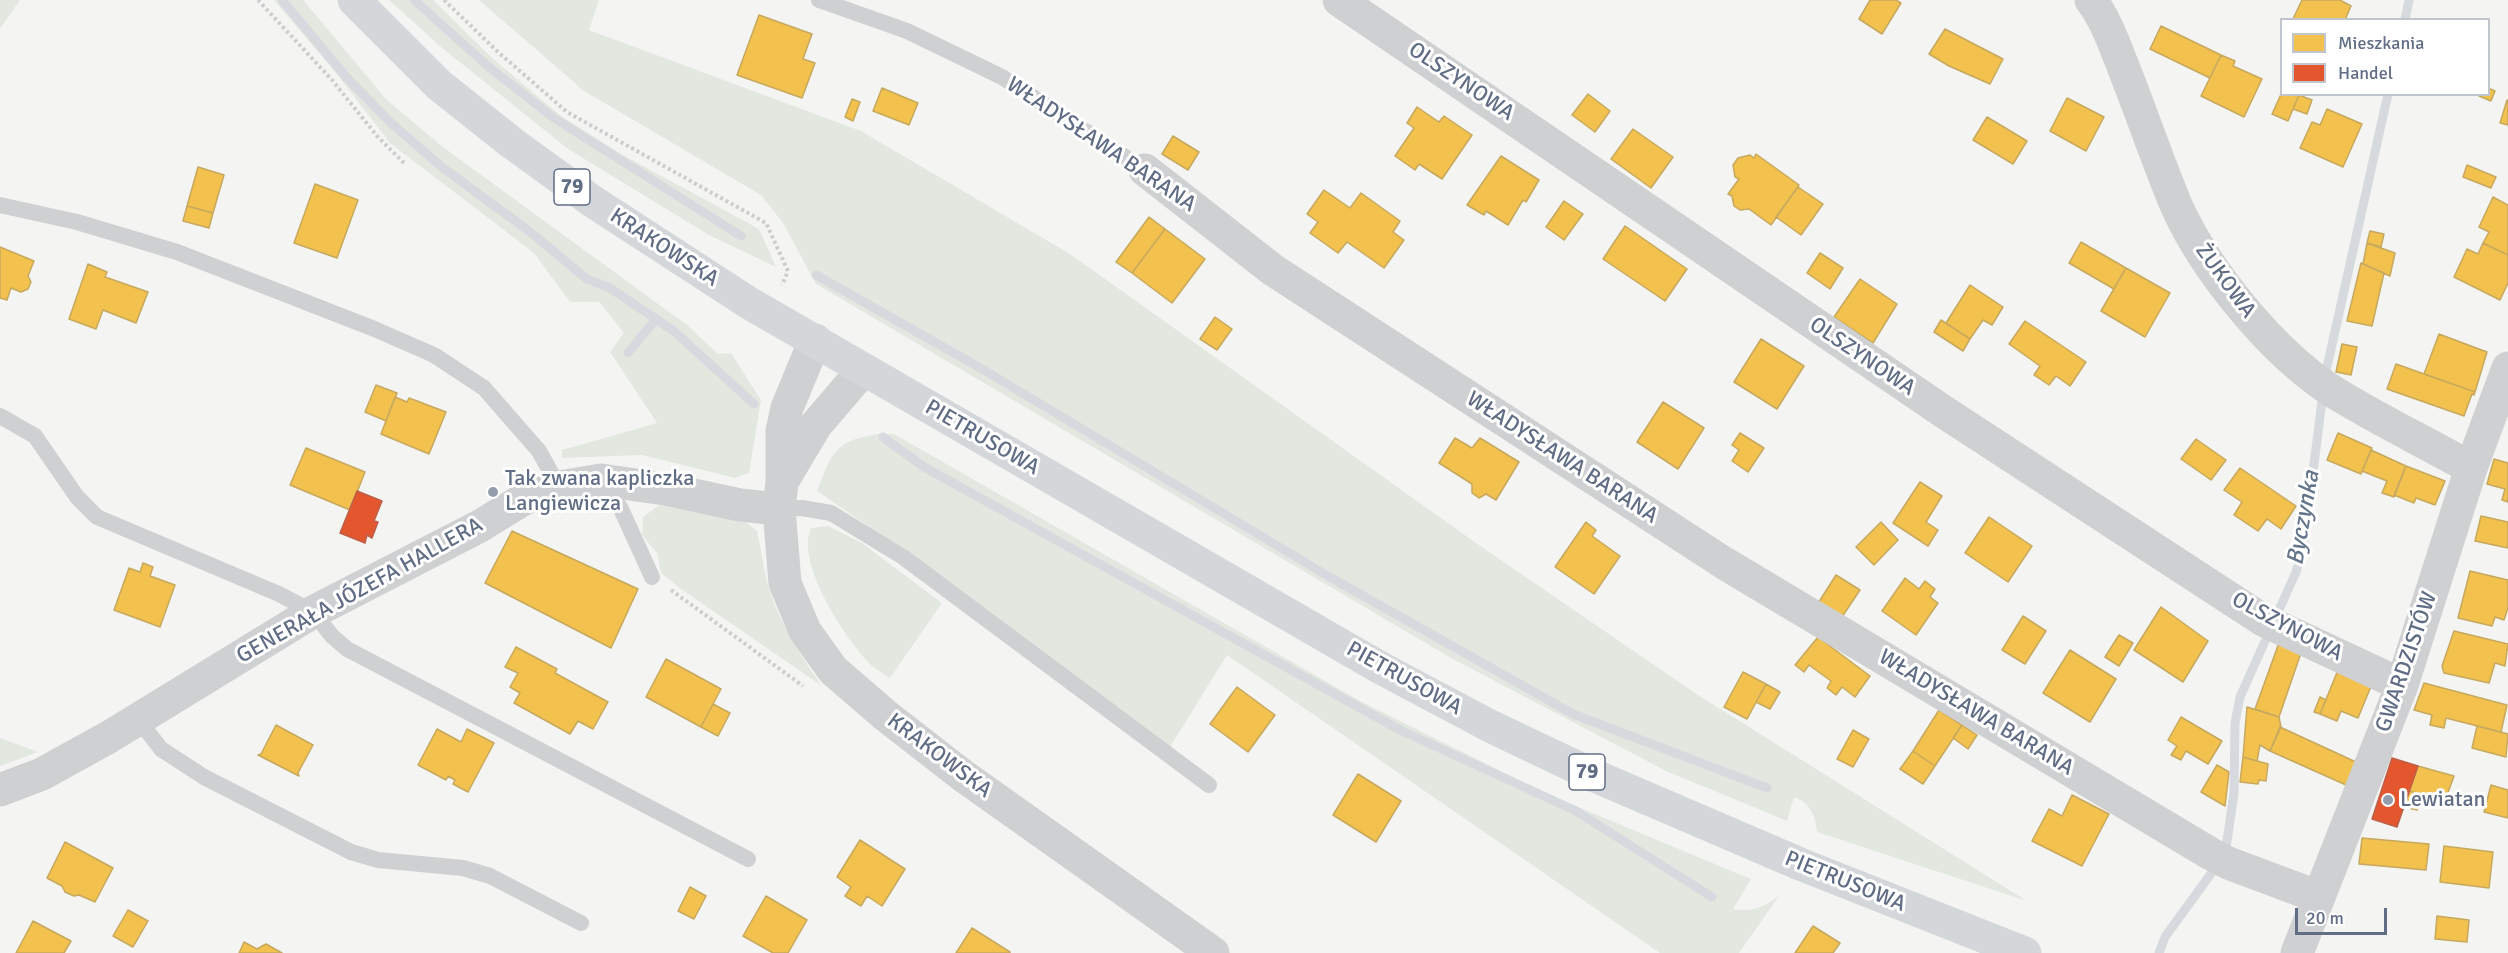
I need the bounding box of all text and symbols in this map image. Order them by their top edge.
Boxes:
legend [2280,18,2490,96]
text: Mieszkania [2338,32,2424,54]
street label: OLSZYNOWA [1403,37,1519,127]
text: Handel [2338,62,2393,84]
street label: WŁADYSŁAWA BARANA [1001,72,1201,218]
road number: 79 [554,169,590,205]
street label: KRAKOWSKA [605,203,723,293]
street label: ŻUKOWA [2189,238,2261,324]
street label: OLSZYNOWA [1804,312,1920,402]
street label: WŁADYSŁAWA BARANA [1461,386,1663,530]
street label: PIETRUSOWA [920,395,1044,481]
place label: Tak zwana kapliczka Langiewicza [505,466,694,518]
water label: Byczynka [2282,468,2326,568]
marker: Tak zwana kapliczka Langiewicza [486,485,500,499]
street label: GENERAŁA JÓZEFA HALLERA [232,512,488,670]
street label: OLSZYNOWA [2227,587,2347,667]
street label: GWARDZISTÓW [2371,588,2443,736]
street label: PIETRUSOWA [1342,636,1466,722]
street label: WŁADYSŁAWA BARANA [1874,644,2078,782]
street label: KRAKOWSKA [881,708,997,804]
road number: 79 [1569,754,1605,790]
place label: Lewiatan [2400,787,2486,813]
marker: Lewiatan [2381,793,2395,807]
street label: PIETRUSOWA [1781,846,1909,918]
scale bar [2298,896,2390,934]
text: 20 m [2306,907,2344,929]

